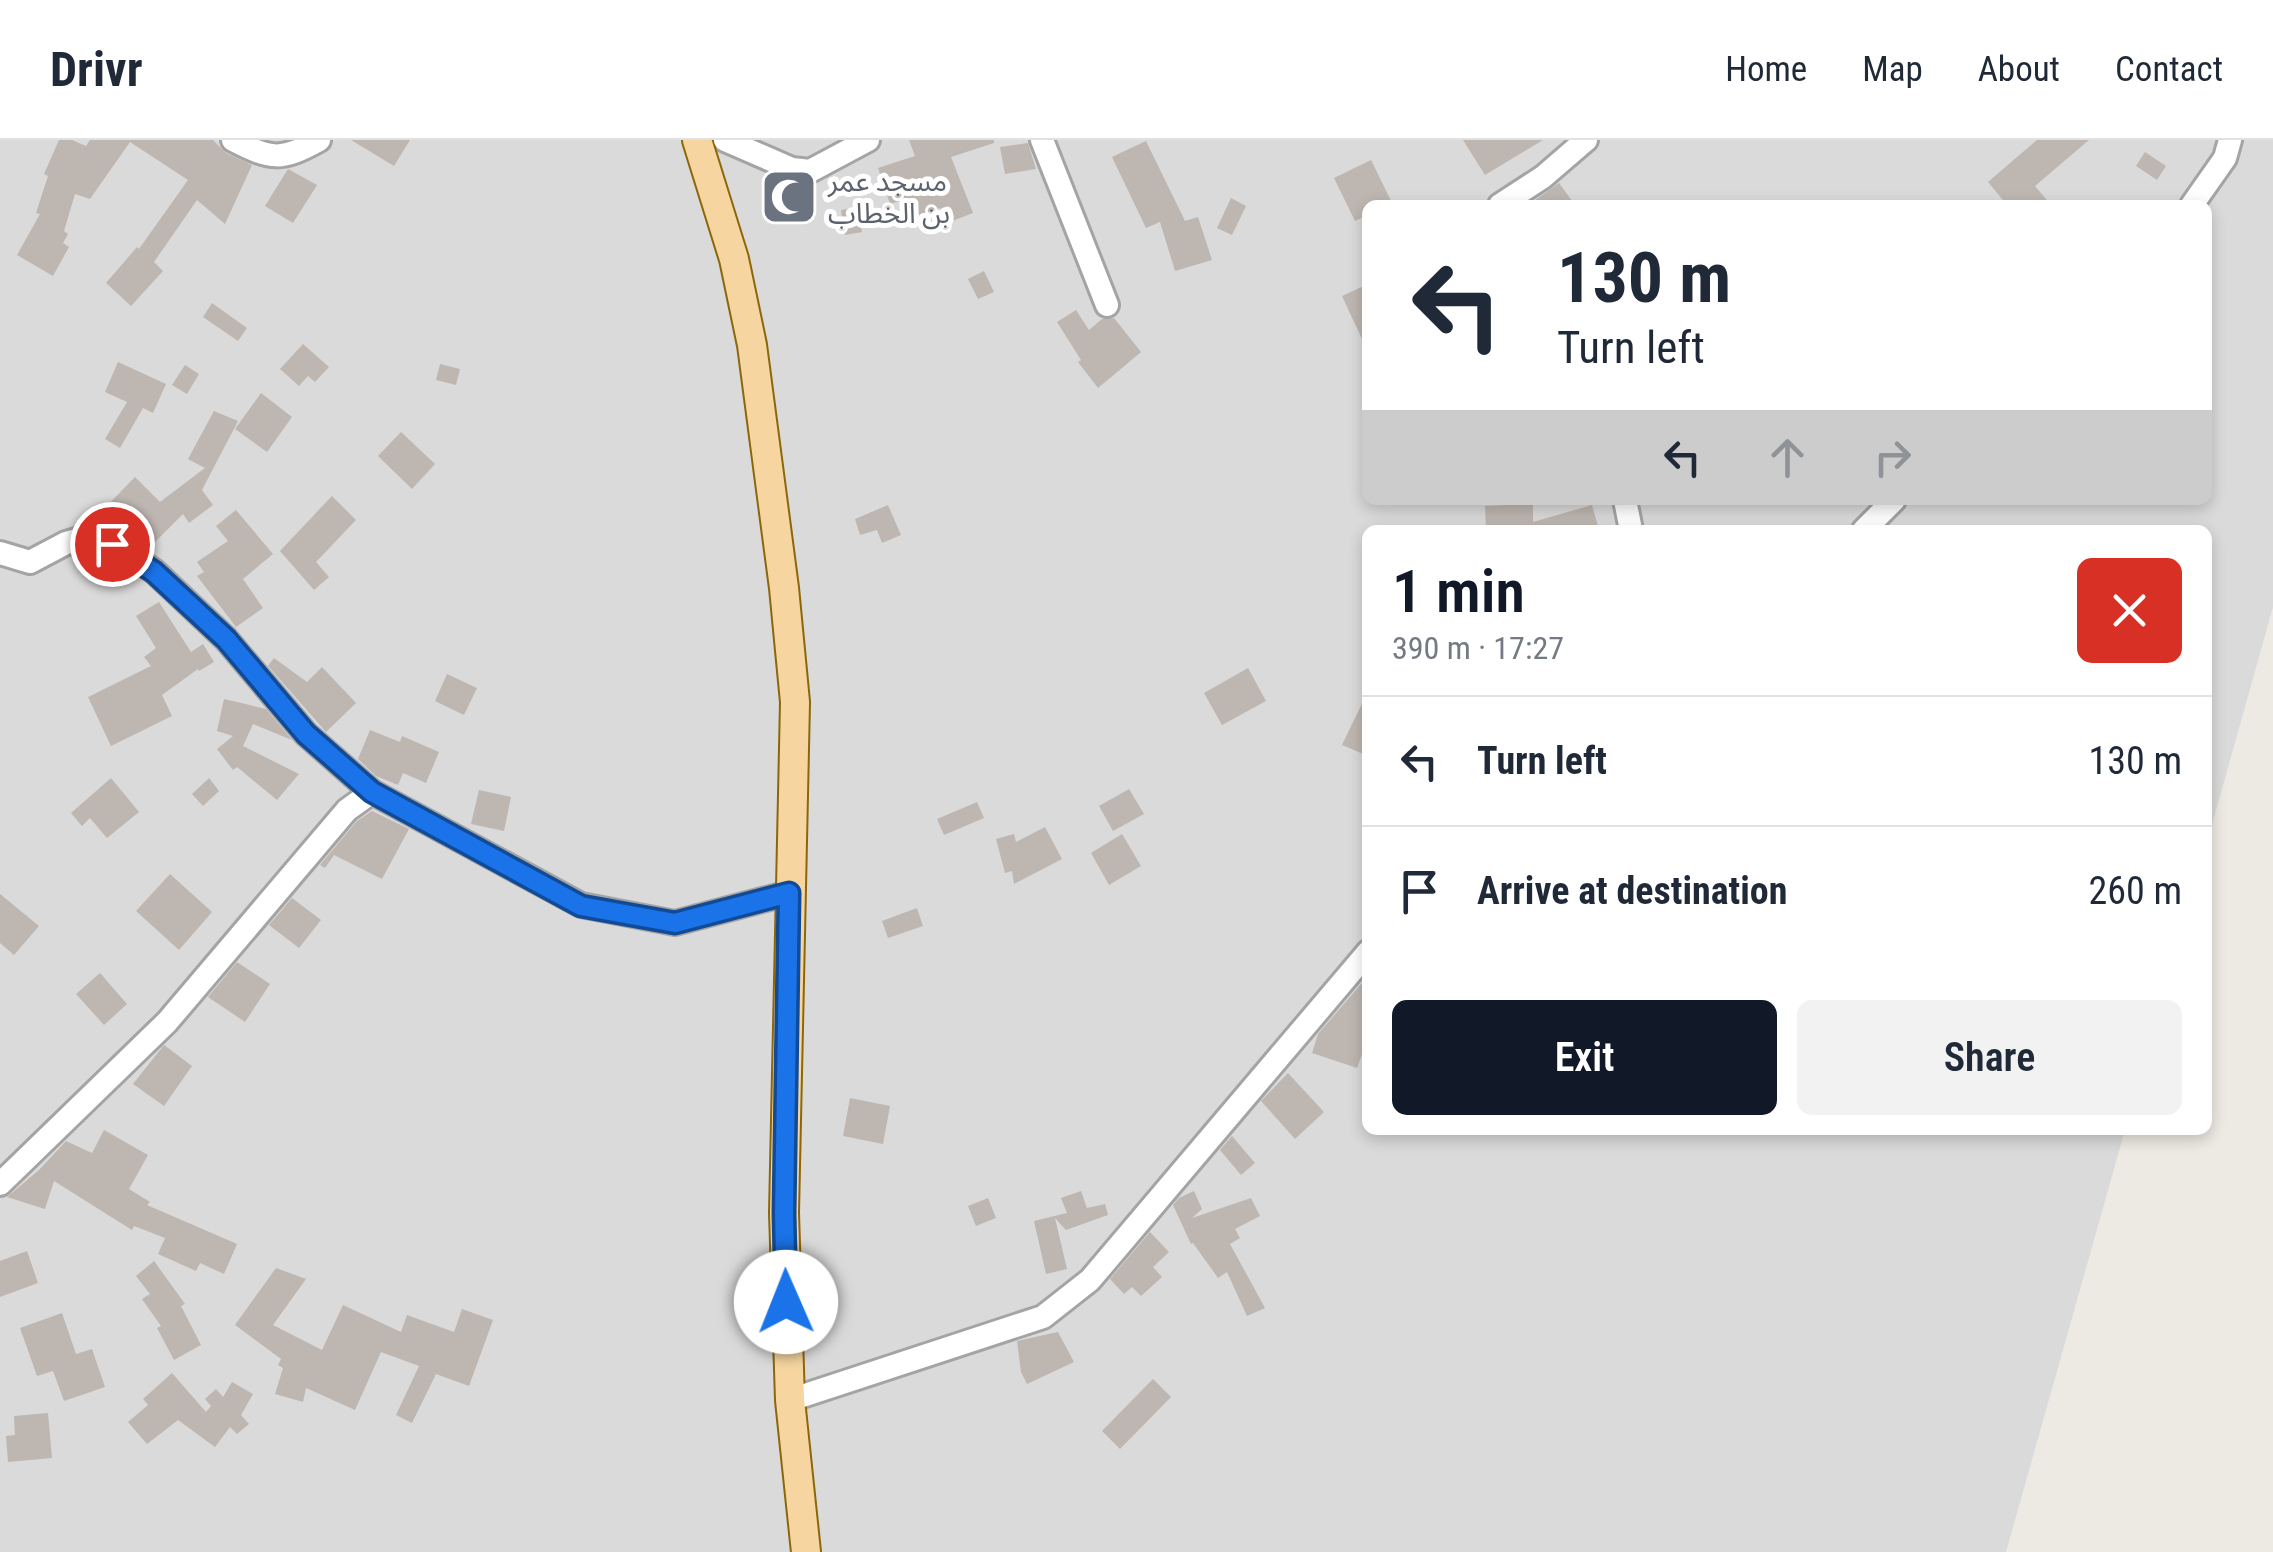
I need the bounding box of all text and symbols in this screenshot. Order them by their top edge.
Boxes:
text: Drivr [50,41,143,98]
text: Home [1725,49,1807,90]
text: Map [1862,49,1923,90]
text: About [1978,49,2060,90]
text: Contact [2115,49,2223,90]
place label: مسجد عمر بن الخطاب [827,165,950,230]
mosque icon: مسجد عمر بن الخطاب [759,167,819,227]
text: 130 m [1557,237,1731,319]
icon: left [1392,240,1522,370]
text: Turn left [1557,321,1705,374]
icon: left [1655,430,1710,485]
icon: ahead [1760,430,1815,485]
icon: right [1865,430,1920,485]
pin [70,502,155,587]
icon: arrive [85,517,140,572]
text: 1 min [1392,556,1525,627]
button: close [2077,558,2182,663]
text: 390 m · 17:27 [1392,629,1564,667]
icon: left [1392,734,1447,789]
text: Turn left [1477,739,1607,783]
text: 130 m [2088,739,2182,783]
icon: arrive [1392,864,1447,919]
text: Arrive at destination [1477,869,1787,913]
text: 260 m [2088,869,2182,913]
button: Exit [1392,1000,1777,1115]
button: Share [1797,1000,2182,1115]
position arrow [734,1250,838,1354]

